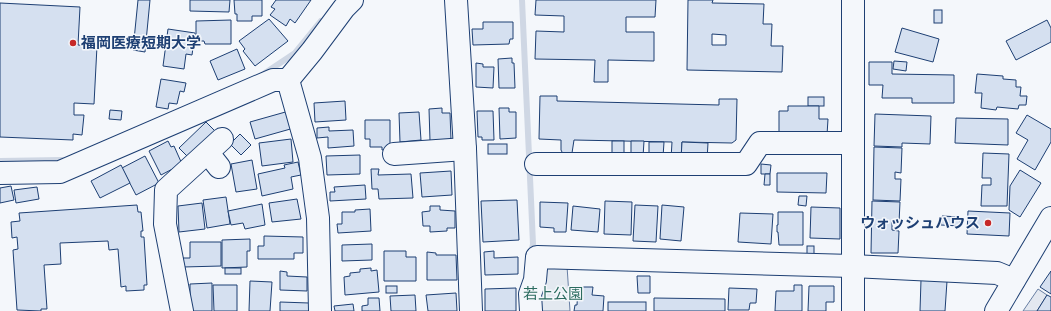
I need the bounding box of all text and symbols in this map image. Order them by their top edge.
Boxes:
place label: 福岡医療短期大学 [80,32,201,54]
marker: 福岡医療短期大学 [68,38,78,48]
place label: ウォッシュハウス [860,212,980,234]
marker: ウォッシュハウス [983,218,993,228]
park label: 若上公園 [523,283,583,305]

